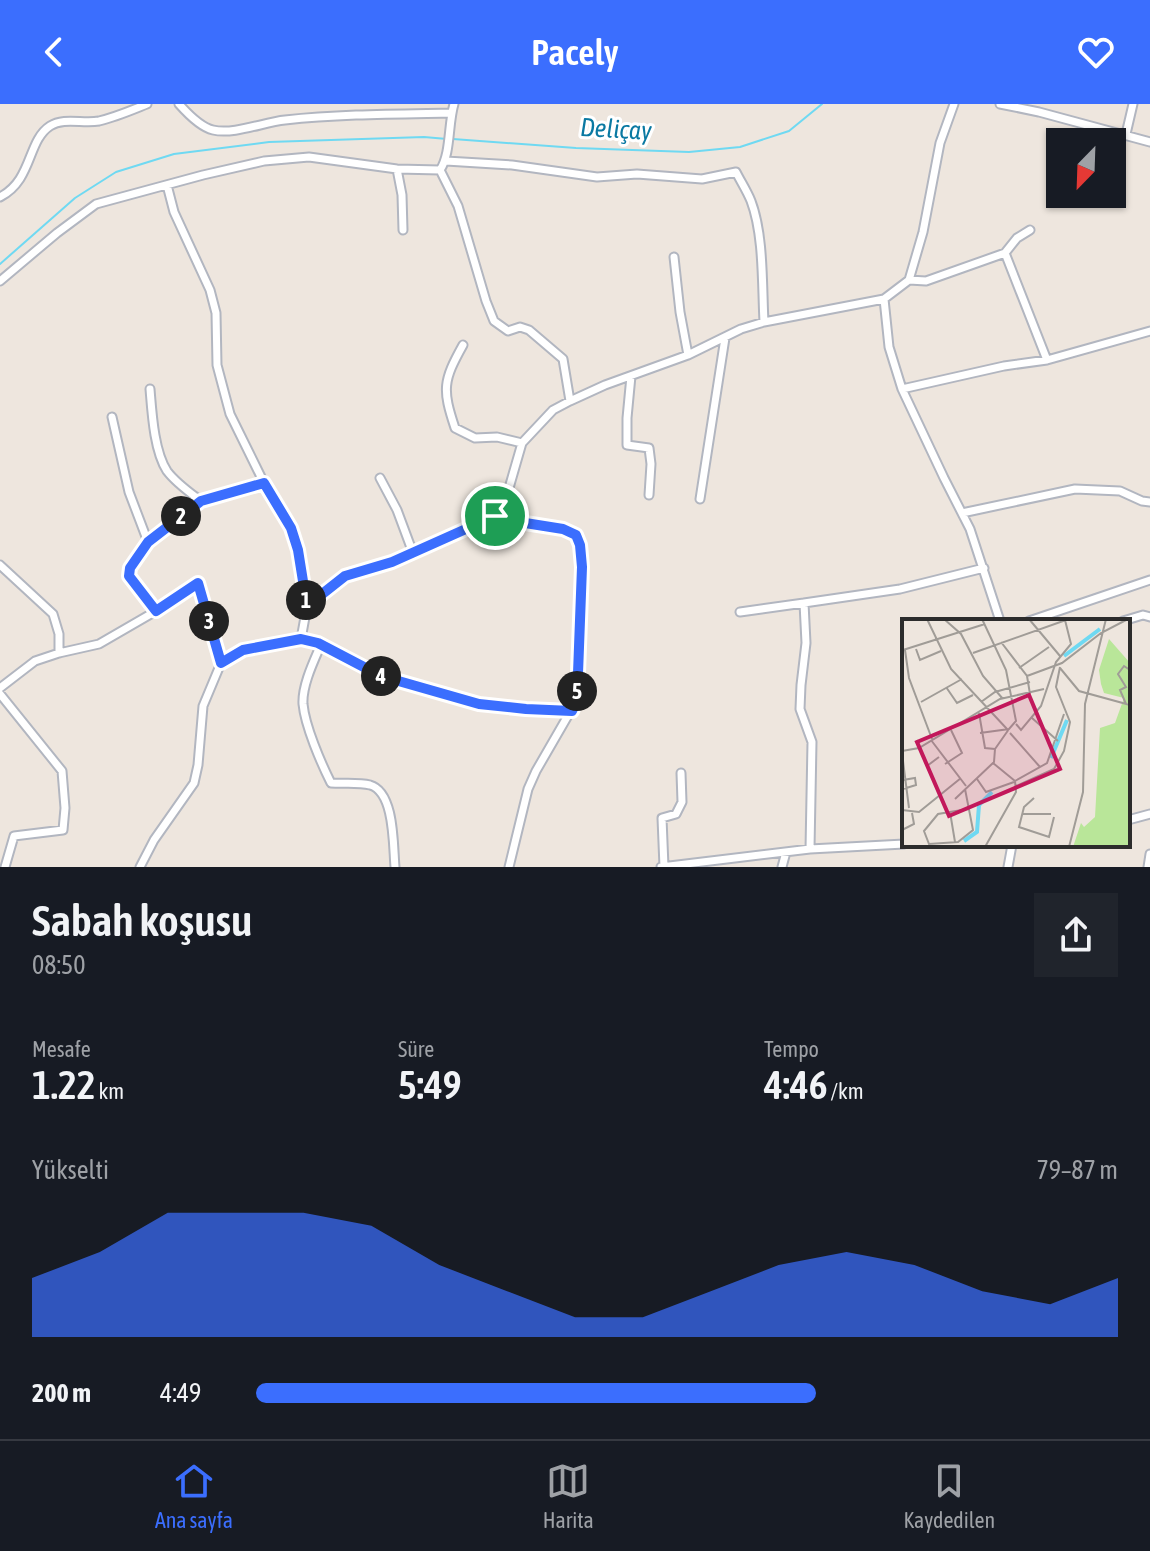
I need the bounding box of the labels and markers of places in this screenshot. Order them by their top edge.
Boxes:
pin [461,482,529,550]
pin: 2 [161,496,201,536]
pin: 1 [286,580,326,620]
pin: 3 [189,601,229,641]
pin: 4 [361,656,401,696]
pin: 5 [557,671,597,711]

